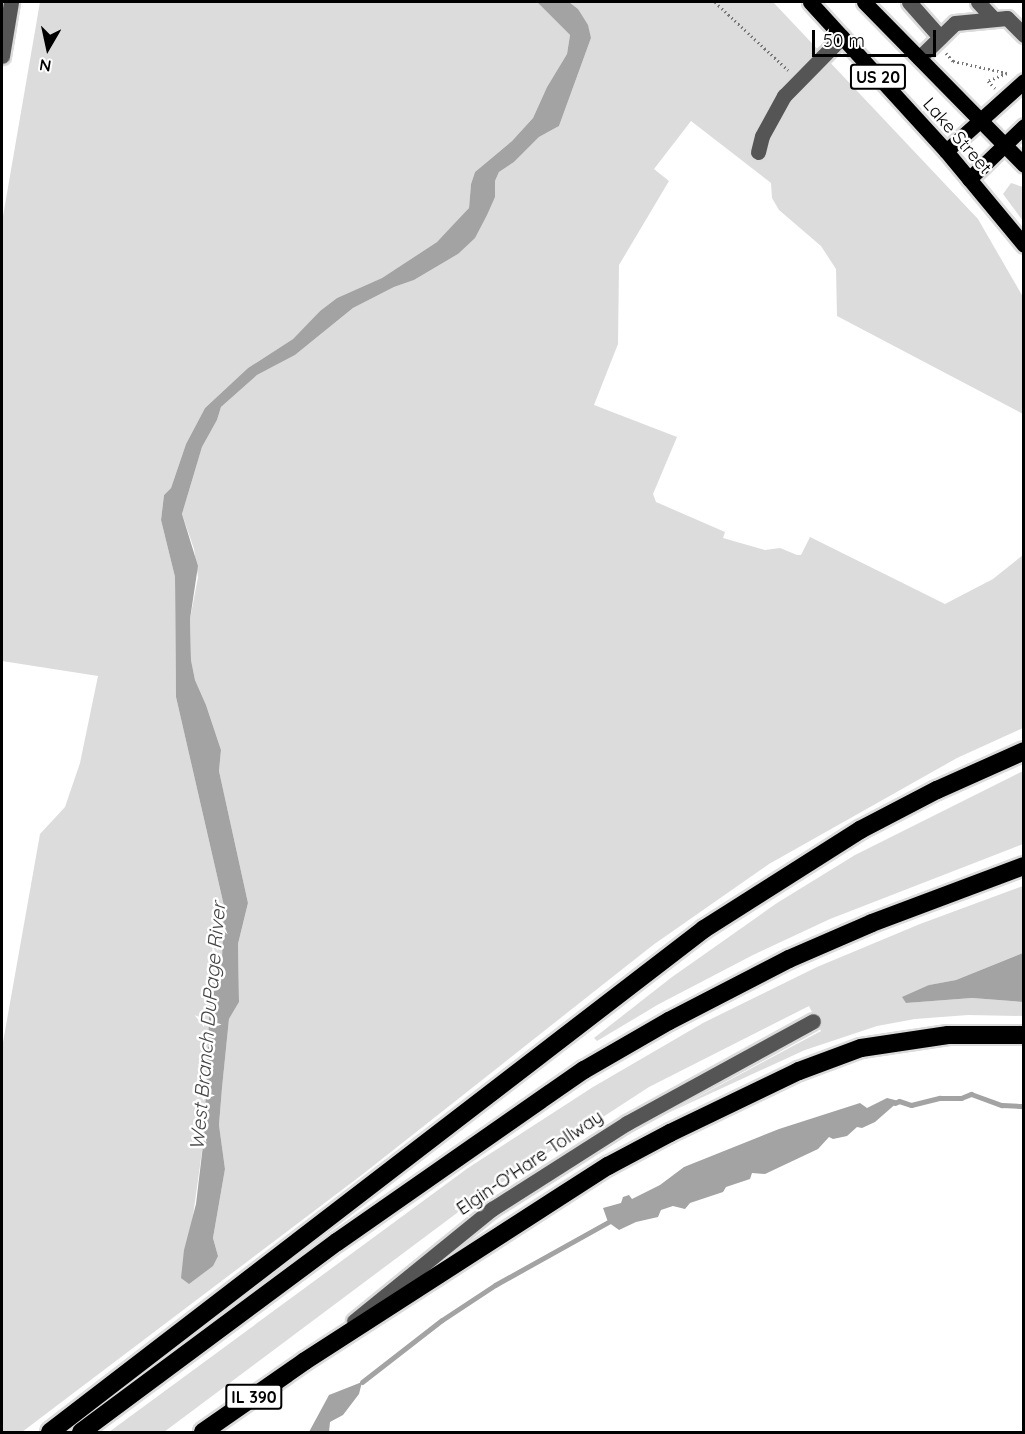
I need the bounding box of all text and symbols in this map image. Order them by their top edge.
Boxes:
north arrow [18,18,78,78]
scale bar [815,18,940,56]
text: 50 m [823,29,865,52]
text: N [38,55,53,77]
road number: US 20 [850,64,906,90]
street label: Lake Street [918,93,996,179]
water label: West Branch DuPage River [184,901,230,1151]
street label: Elgin-O'Hare Tollway [453,1106,607,1220]
road number: IL 390 [224,1384,284,1410]

